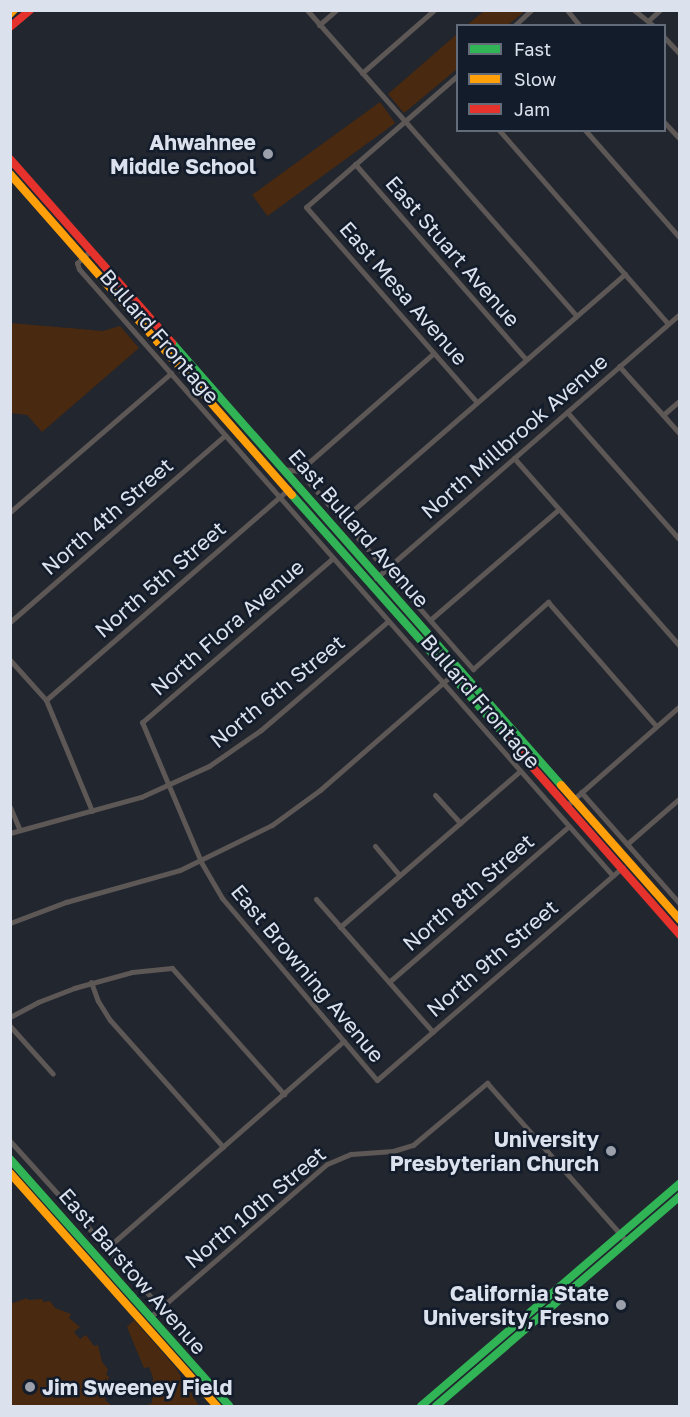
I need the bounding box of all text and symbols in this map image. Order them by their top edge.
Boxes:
legend [456,24,666,132]
text: Fast [514,38,551,60]
text: Slow [514,68,556,90]
text: Jam [514,98,550,120]
place label: Ahwahnee Middle School [110,129,256,179]
marker: Ahwahnee Middle School [261,147,275,161]
street label: East Stuart Avenue [381,170,525,332]
street label: East Mesa Avenue [335,216,473,370]
street label: Bullard Frontage [95,264,225,408]
street label: North Millbrook Avenue [416,348,612,524]
street label: East Bullard Avenue [283,444,435,612]
street label: North 4th Street [36,452,178,580]
street label: North 5th Street [90,515,230,643]
street label: North Flora Avenue [145,554,309,700]
street label: North 6th Street [205,629,349,753]
street label: Bullard Frontage [416,629,546,773]
street label: North 8th Street [397,828,539,956]
street label: East Browning Avenue [226,879,390,1067]
street label: North 9th Street [421,894,563,1022]
place label: University Presbyterian Church [390,1126,599,1176]
street label: North 10th Street [180,1141,330,1273]
marker: University Presbyterian Church [604,1144,618,1158]
street label: East Barstow Avenue [54,1183,212,1359]
place label: California State University, Fresno [423,1280,609,1330]
marker: California State University, Fresno [614,1298,628,1312]
place label: Jim Sweeney Field [42,1374,232,1400]
marker: Jim Sweeney Field [23,1380,37,1394]

